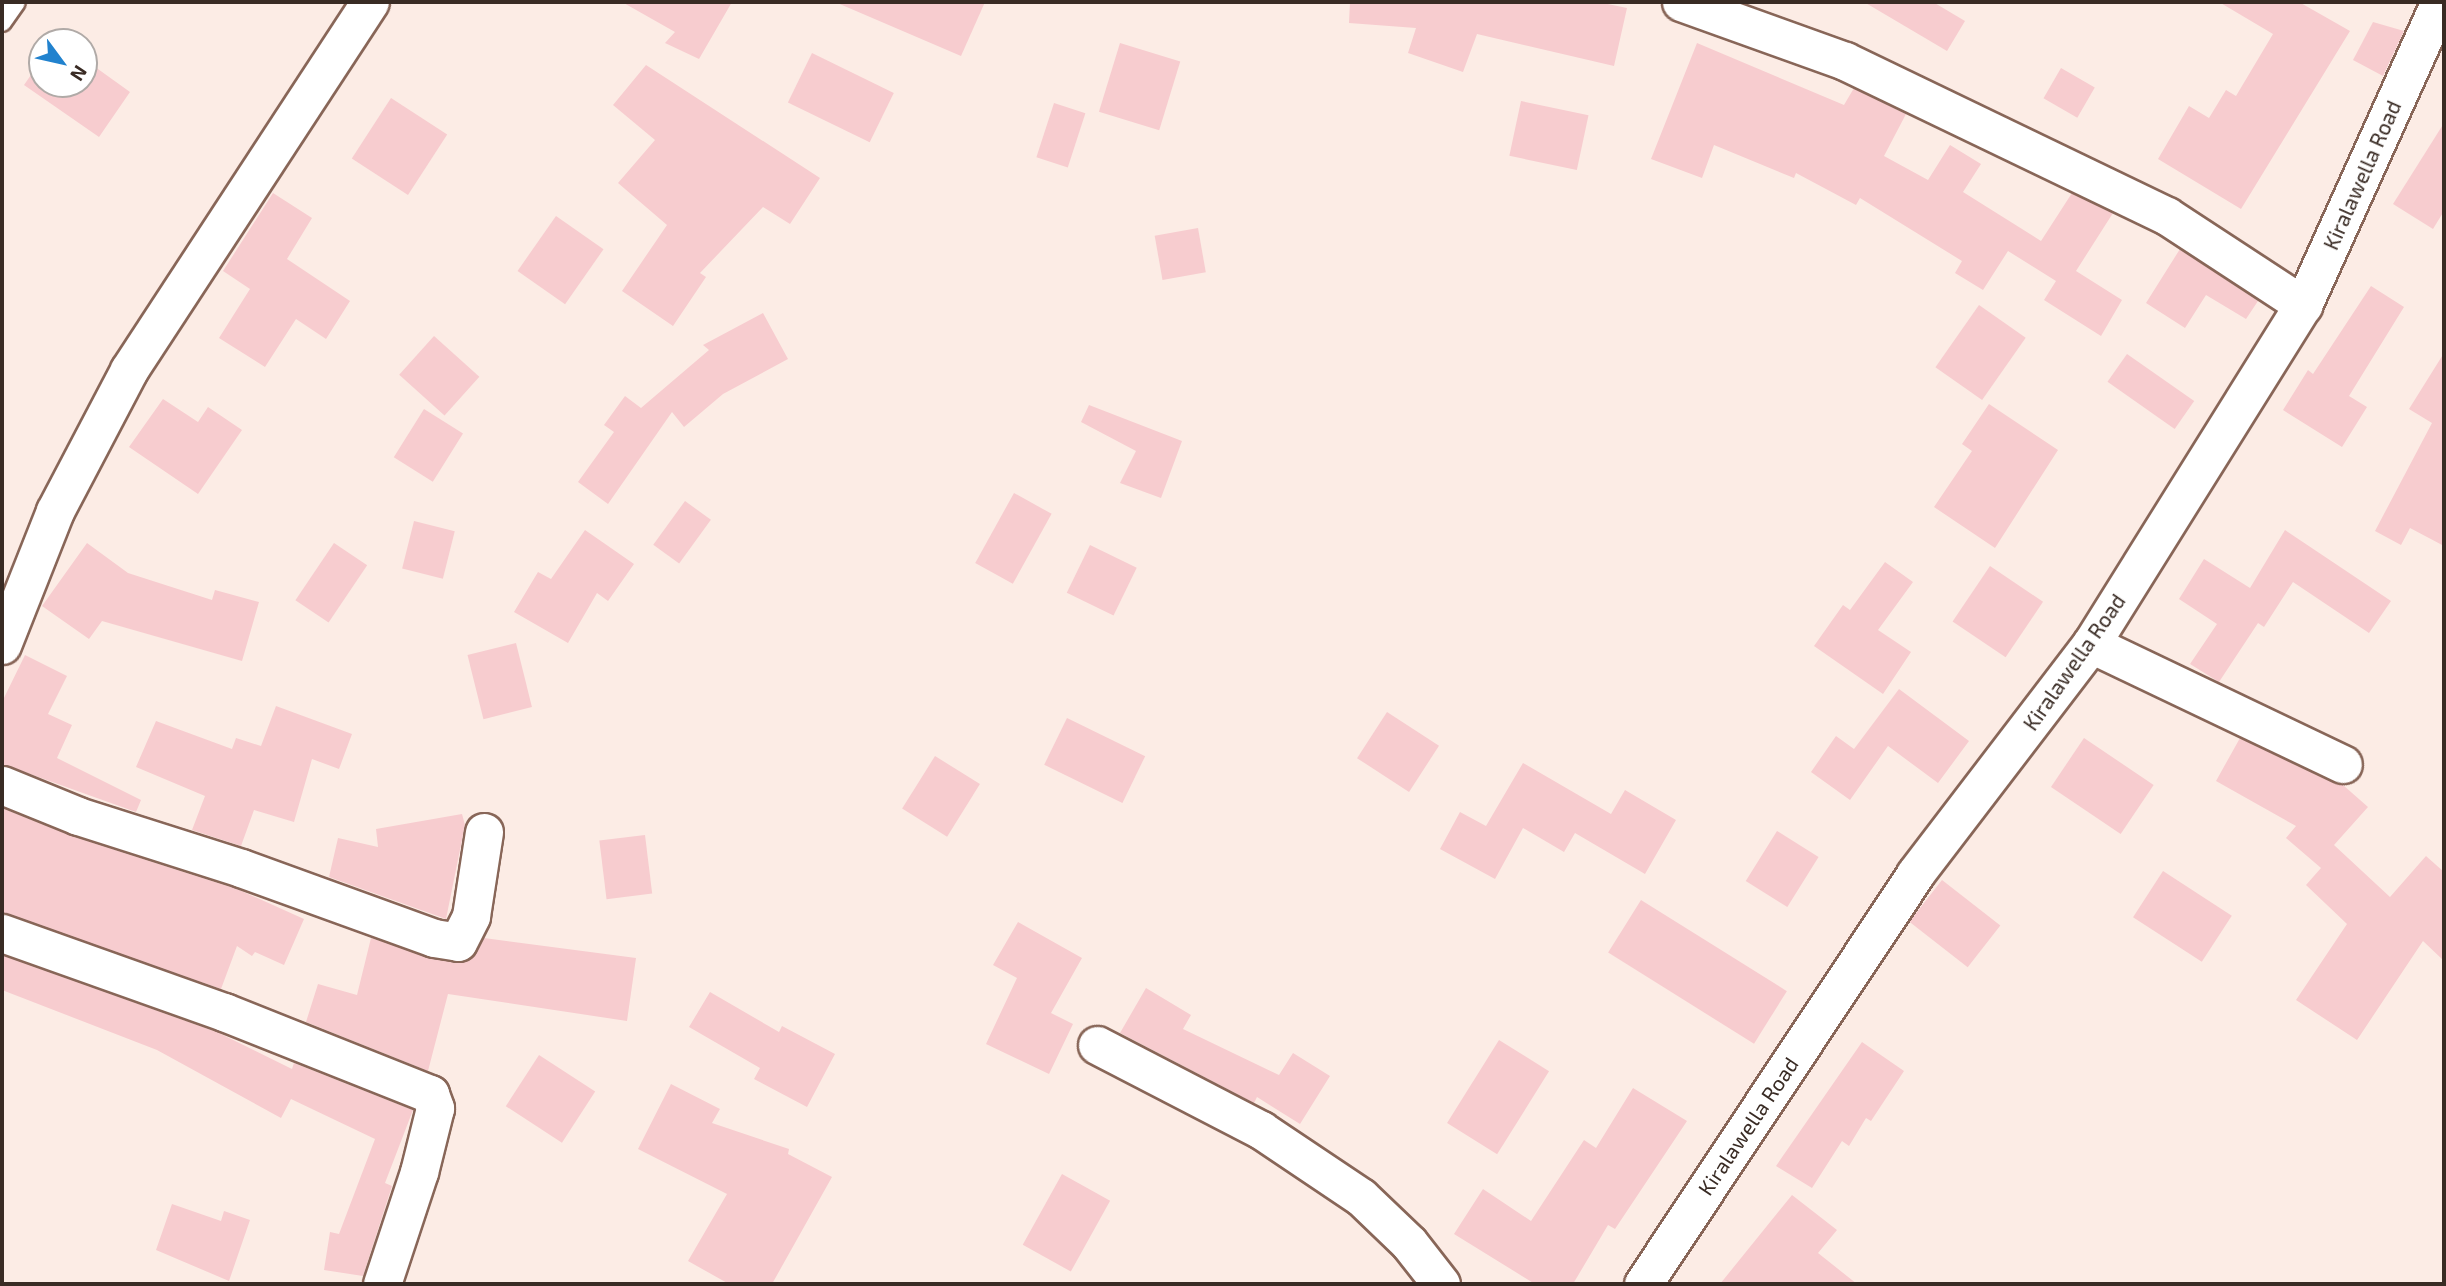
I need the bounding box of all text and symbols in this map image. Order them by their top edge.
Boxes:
north arrow [28,28,98,98]
text: N [66,62,93,86]
street label: Kiralawella Road [2318,96,2406,254]
street label: Kiralawella Road [2018,589,2130,735]
street label: Kiralawella Road [1693,1052,1803,1200]

